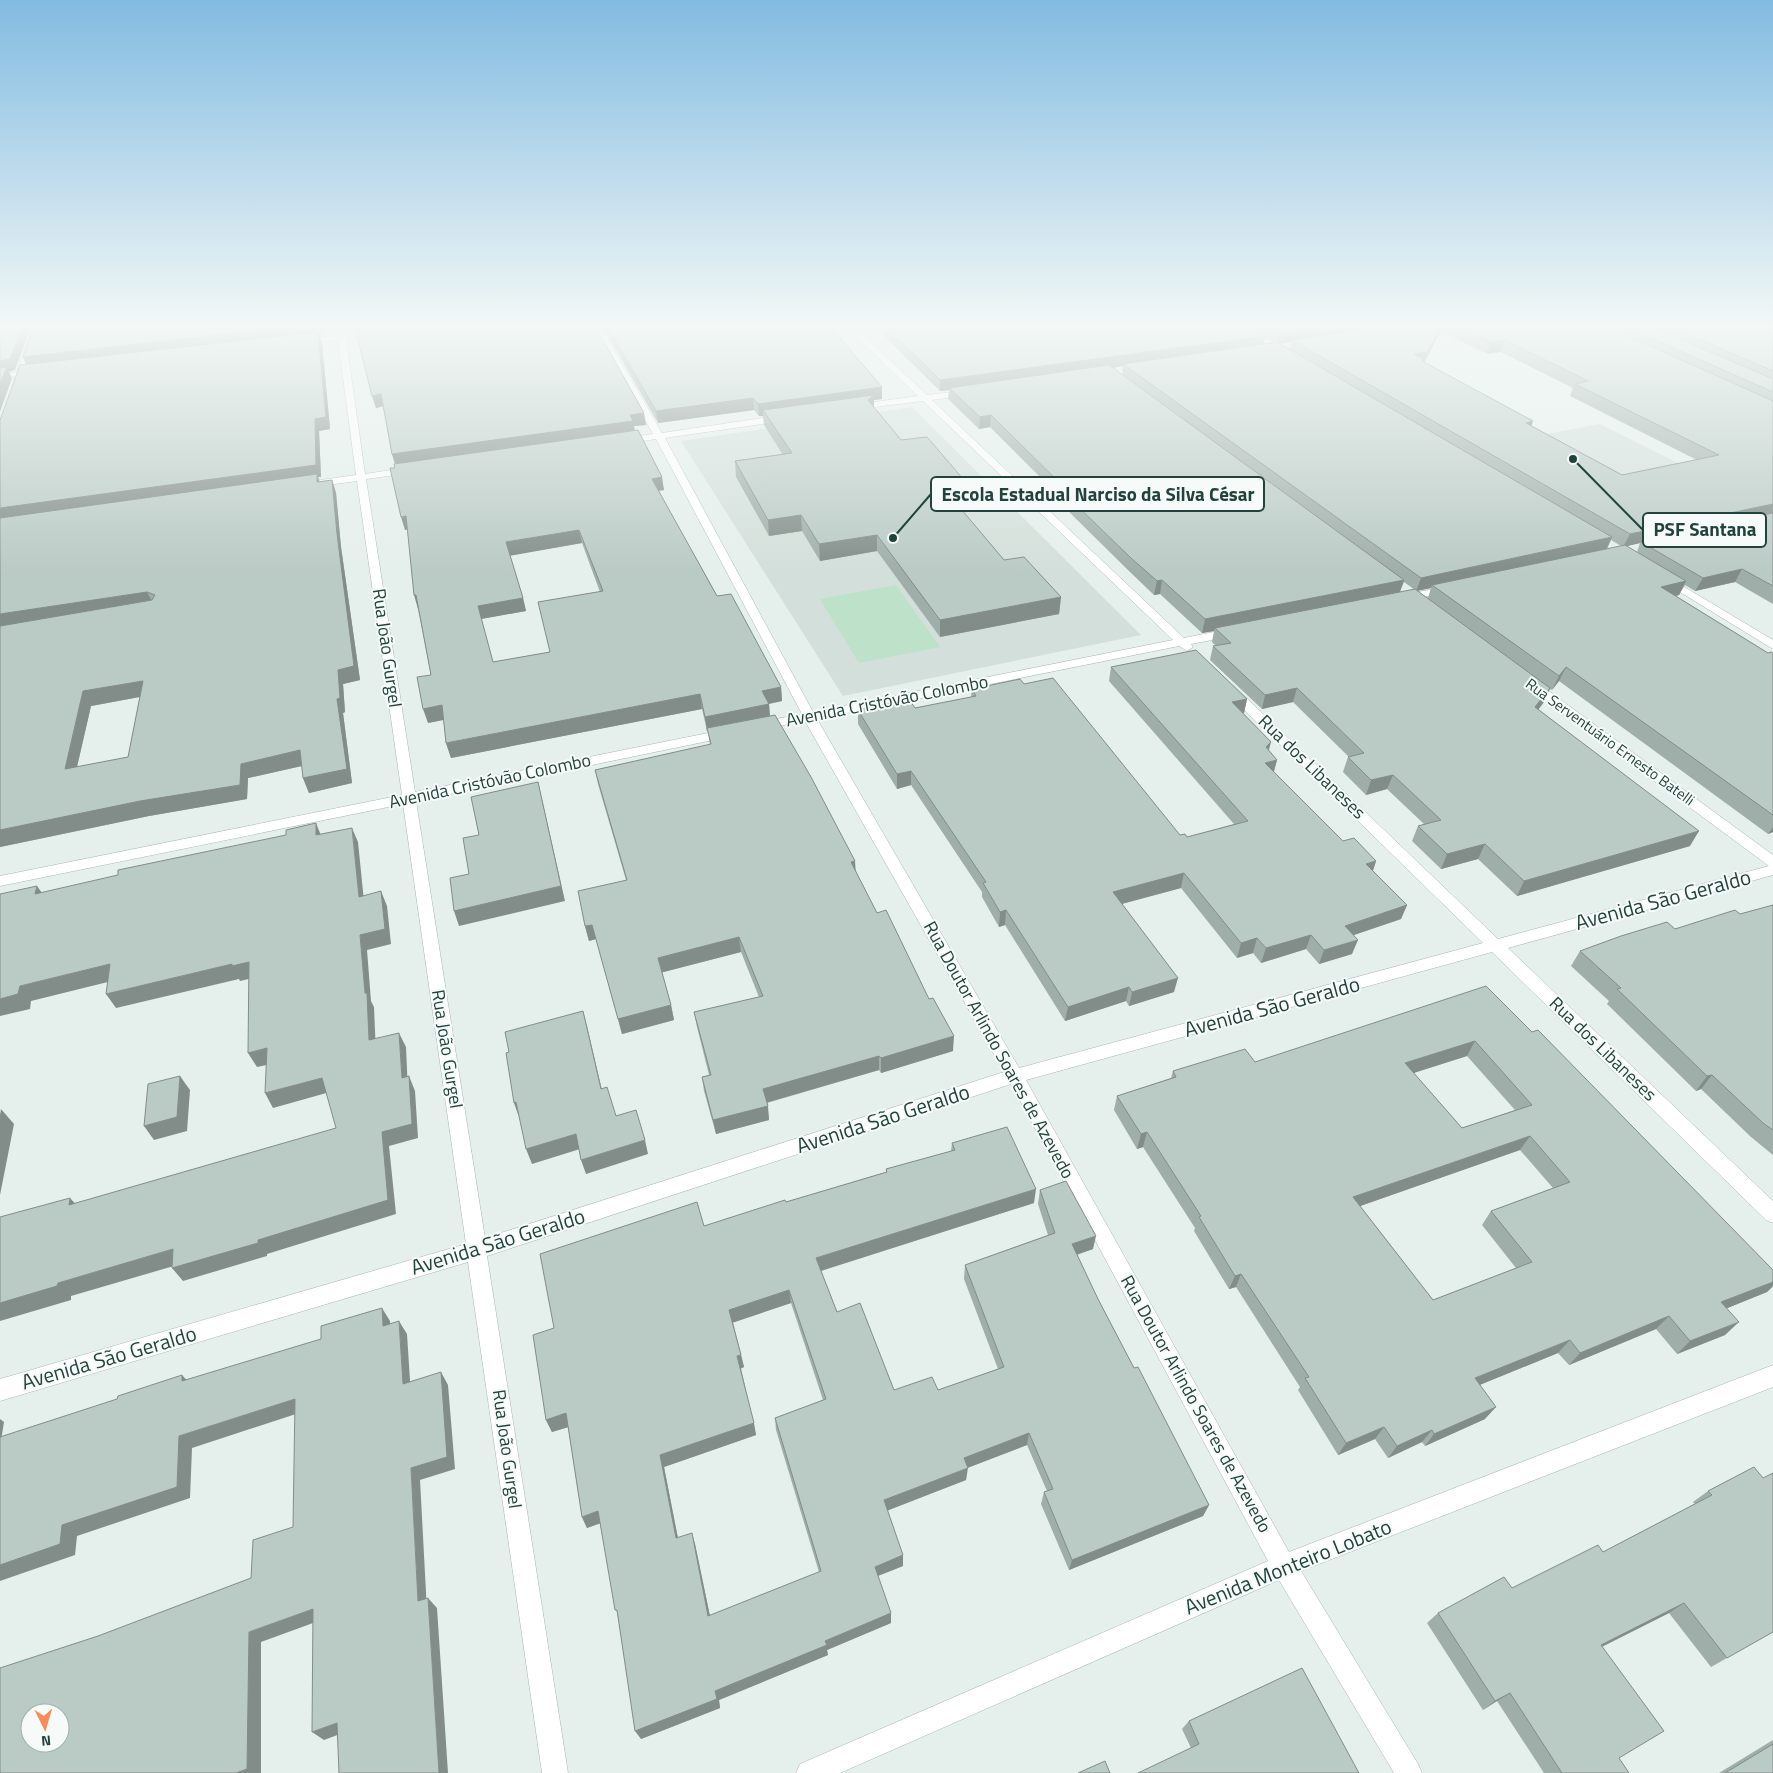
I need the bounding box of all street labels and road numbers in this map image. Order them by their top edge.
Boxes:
street label: Rua João Gurgel [366,587,409,709]
street label: Avenida Cristóvão Colombo [783,668,990,733]
street label: Rua Serventuário Ernesto Batelli [1521,672,1700,811]
street label: Rua dos Libaneses [1252,708,1372,825]
street label: Avenida Cristóvão Colombo [386,746,593,815]
street label: Avenida São Geraldo [1571,860,1754,938]
street label: Rua Doutor Arlindo Soares de Azevedo [917,916,1082,1183]
street label: Avenida São Geraldo [1180,967,1363,1045]
street label: Rua João Gurgel [425,988,470,1110]
street label: Rua dos Libaneses [1543,990,1663,1107]
street label: Avenida São Geraldo [792,1075,974,1161]
street label: Avenida São Geraldo [407,1199,589,1283]
street label: Rua Doutor Arlindo Soares de Azevedo [1114,1270,1279,1537]
street label: Avenida São Geraldo [17,1317,200,1397]
street label: Rua João Gurgel [486,1388,529,1510]
street label: Avenida Monteiro Lobato [1179,1510,1396,1622]

